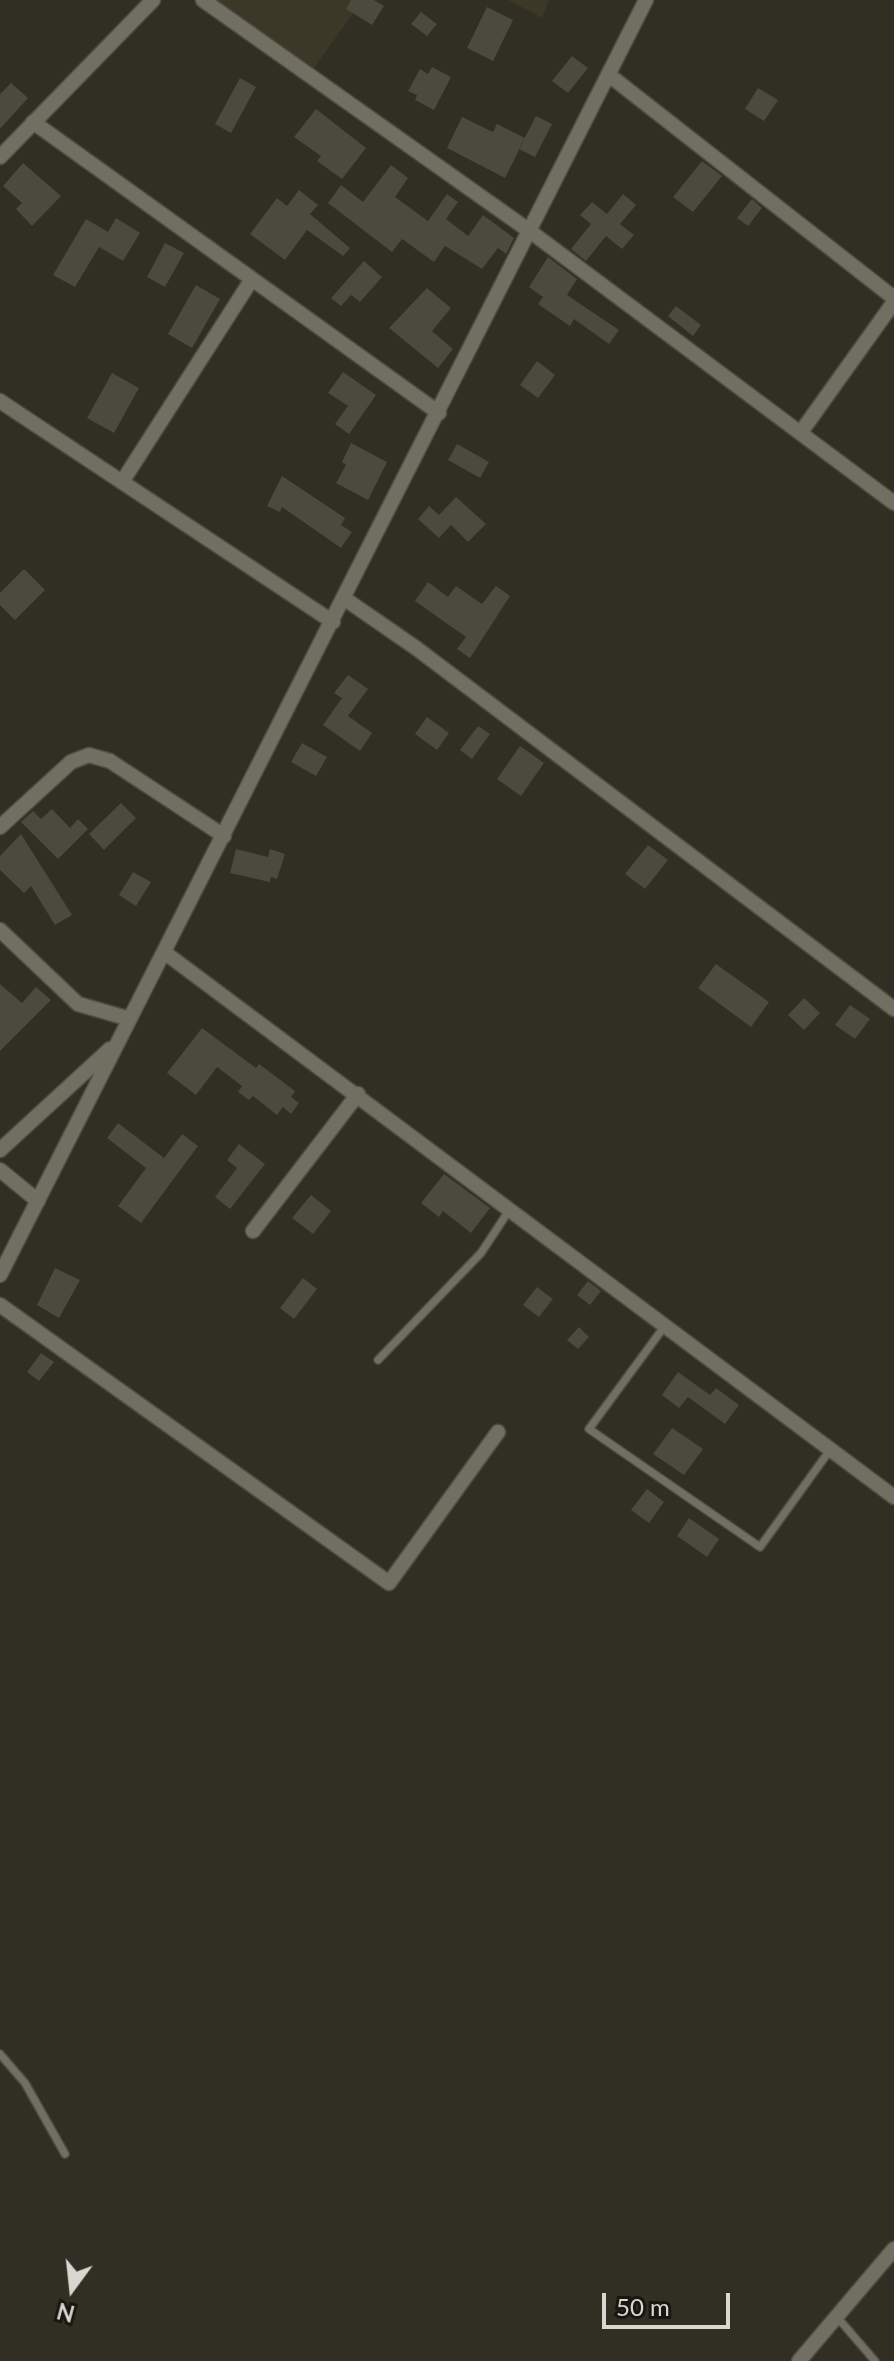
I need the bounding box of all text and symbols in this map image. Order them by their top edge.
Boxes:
north arrow [32,2249,112,2329]
scale bar [606,2277,734,2327]
text: 50 m [616,2292,670,2321]
text: N [54,2297,77,2328]

